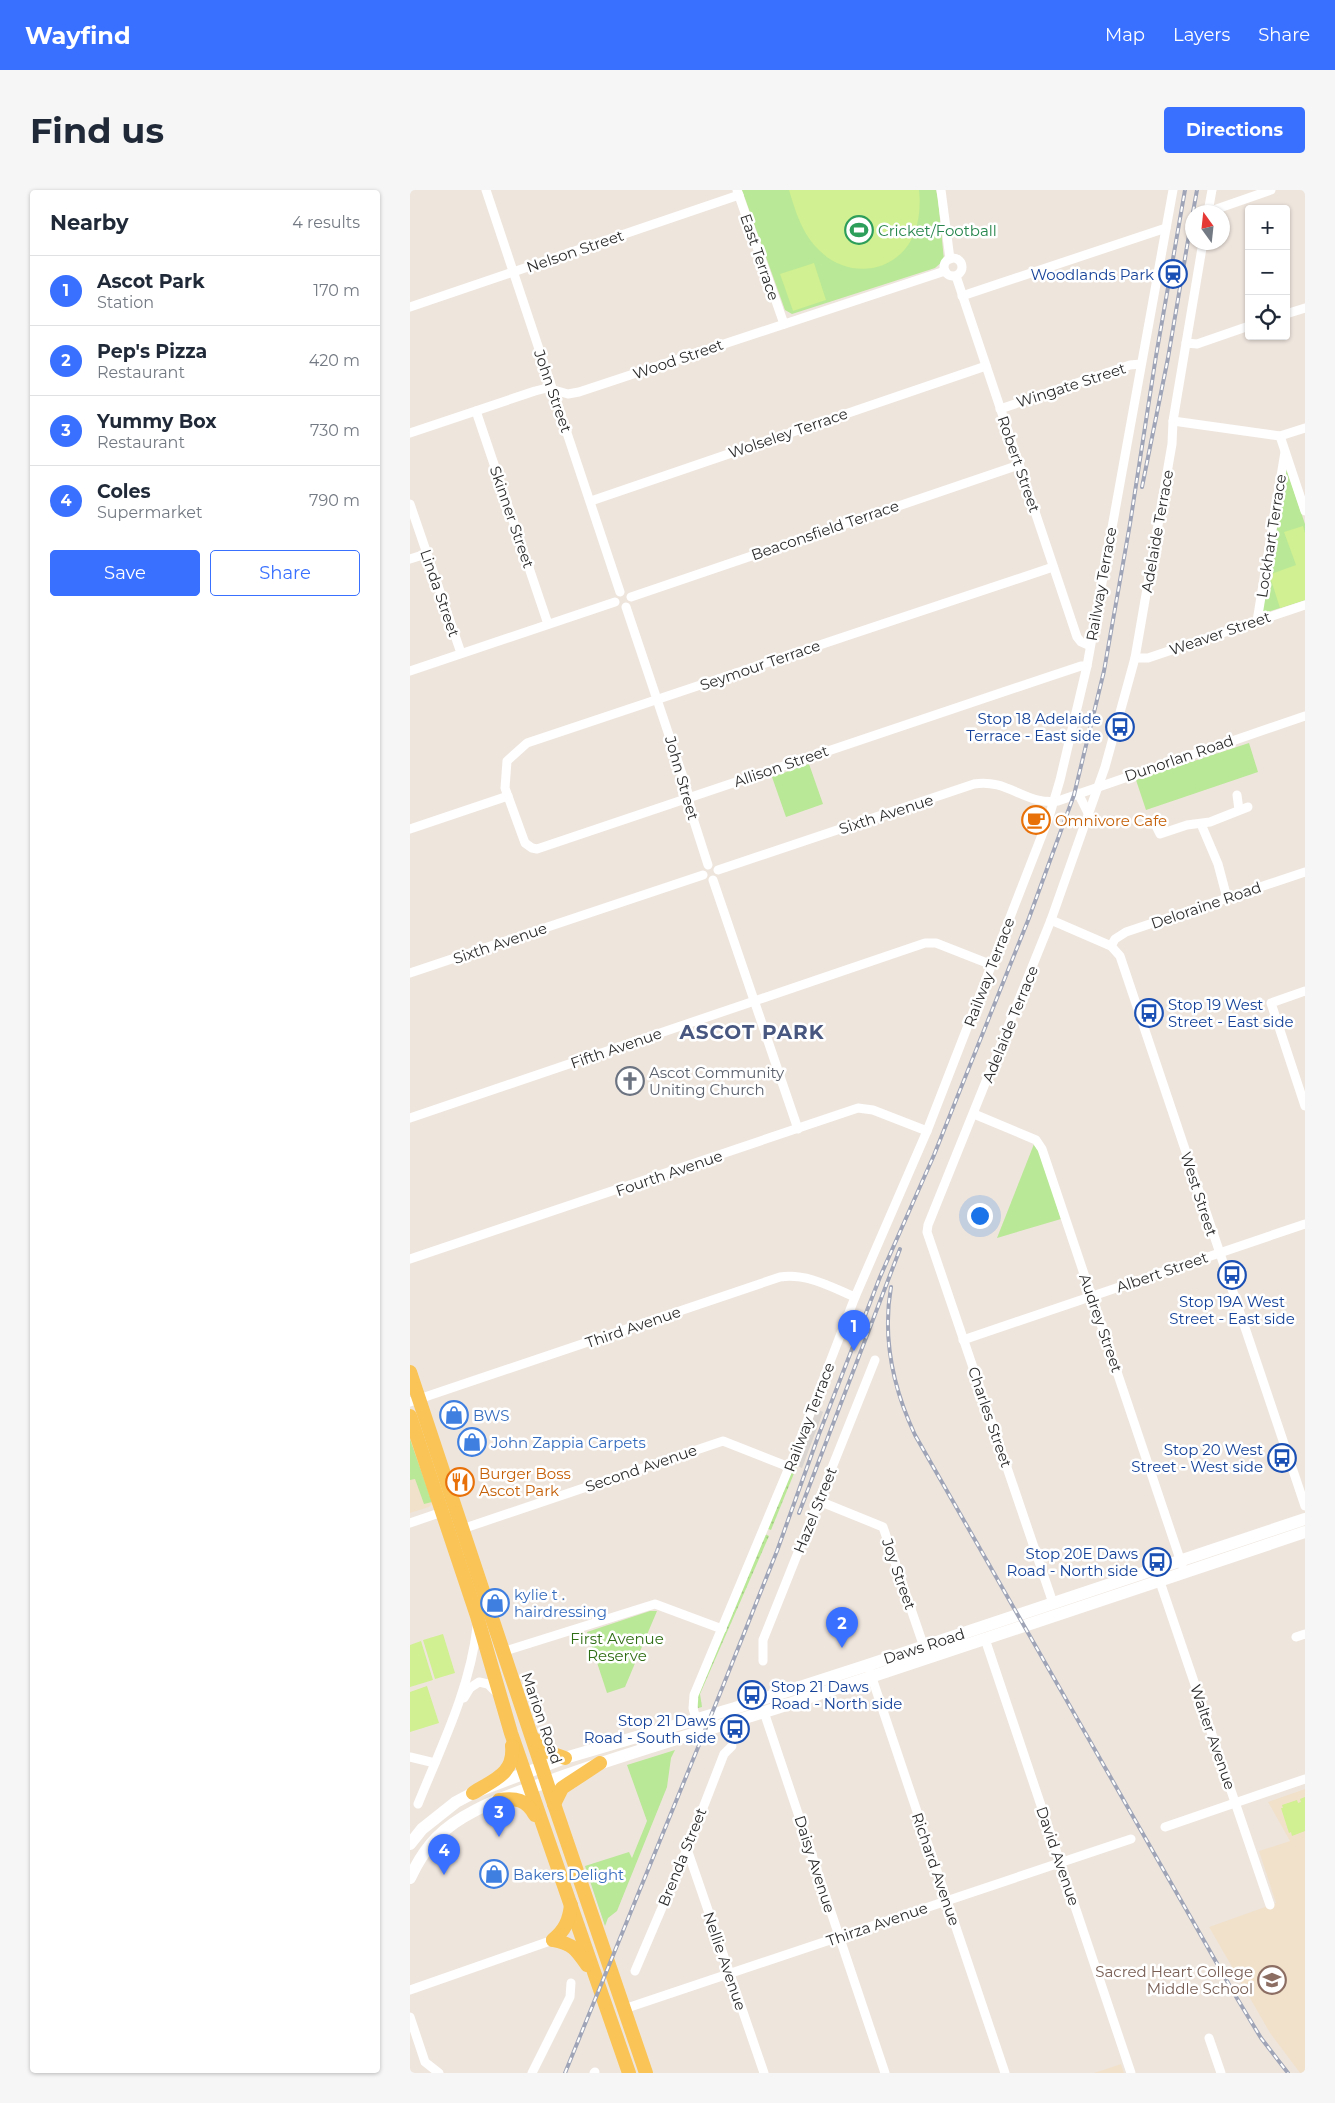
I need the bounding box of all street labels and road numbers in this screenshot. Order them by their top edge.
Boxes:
street label: East Terrace [736,211,784,303]
street label: Nelson Street [524,226,626,276]
street label: Wood Street [630,335,726,383]
street label: John Street [530,346,576,435]
street label: Wingate Street [1014,358,1128,412]
street label: Wolseley Terrace [726,404,850,462]
street label: Robert Street [994,413,1044,515]
street label: Skinner Street [486,463,538,571]
street label: Adelaide Terrace [1137,468,1177,594]
street label: Lockhart Terrace [1252,473,1290,599]
street label: Beaconsfield Terrace [749,496,901,564]
street label: Railway Terrace [1082,525,1120,643]
street label: Linda Street [416,547,464,639]
street label: Weaver Street [1167,607,1273,659]
street label: Seymour Terrace [697,635,823,695]
street label: Dunorlan Road [1122,730,1236,786]
street label: John Street [661,733,703,822]
street label: Allison Street [731,741,831,791]
street label: Sixth Avenue [836,790,936,838]
street label: Deloraine Road [1148,877,1264,933]
street label: Railway Terrace [959,915,1019,1029]
street label: Sixth Avenue [451,918,549,968]
street label: Adelaide Terrace [978,963,1042,1085]
street label: Fifth Avenue [568,1023,664,1073]
street label: Fourth Avenue [613,1146,725,1200]
street label: West Street [1176,1149,1222,1239]
street label: Albert Street [1114,1247,1210,1297]
street label: Audrey Street [1075,1271,1127,1375]
street label: Third Avenue [583,1302,683,1352]
street label: Railway Terrace [779,1360,839,1474]
street label: Charles Street [964,1364,1016,1470]
street label: Second Avenue [583,1440,699,1496]
street label: Hazel Street [789,1464,841,1556]
street label: Joy Street [878,1535,920,1612]
street label: Daws Road [881,1624,967,1668]
street label: Marion Road [517,1670,567,1766]
street label: Walter Avenue [1186,1682,1240,1792]
street label: David Avenue [1032,1804,1084,1908]
street label: Brenda Street [654,1805,710,1909]
street label: Richard Avenue [908,1810,964,1928]
street label: Daisy Avenue [790,1813,840,1915]
street label: Thirza Avenue [824,1898,930,1950]
street label: Nellie Avenue [699,1909,751,2013]

